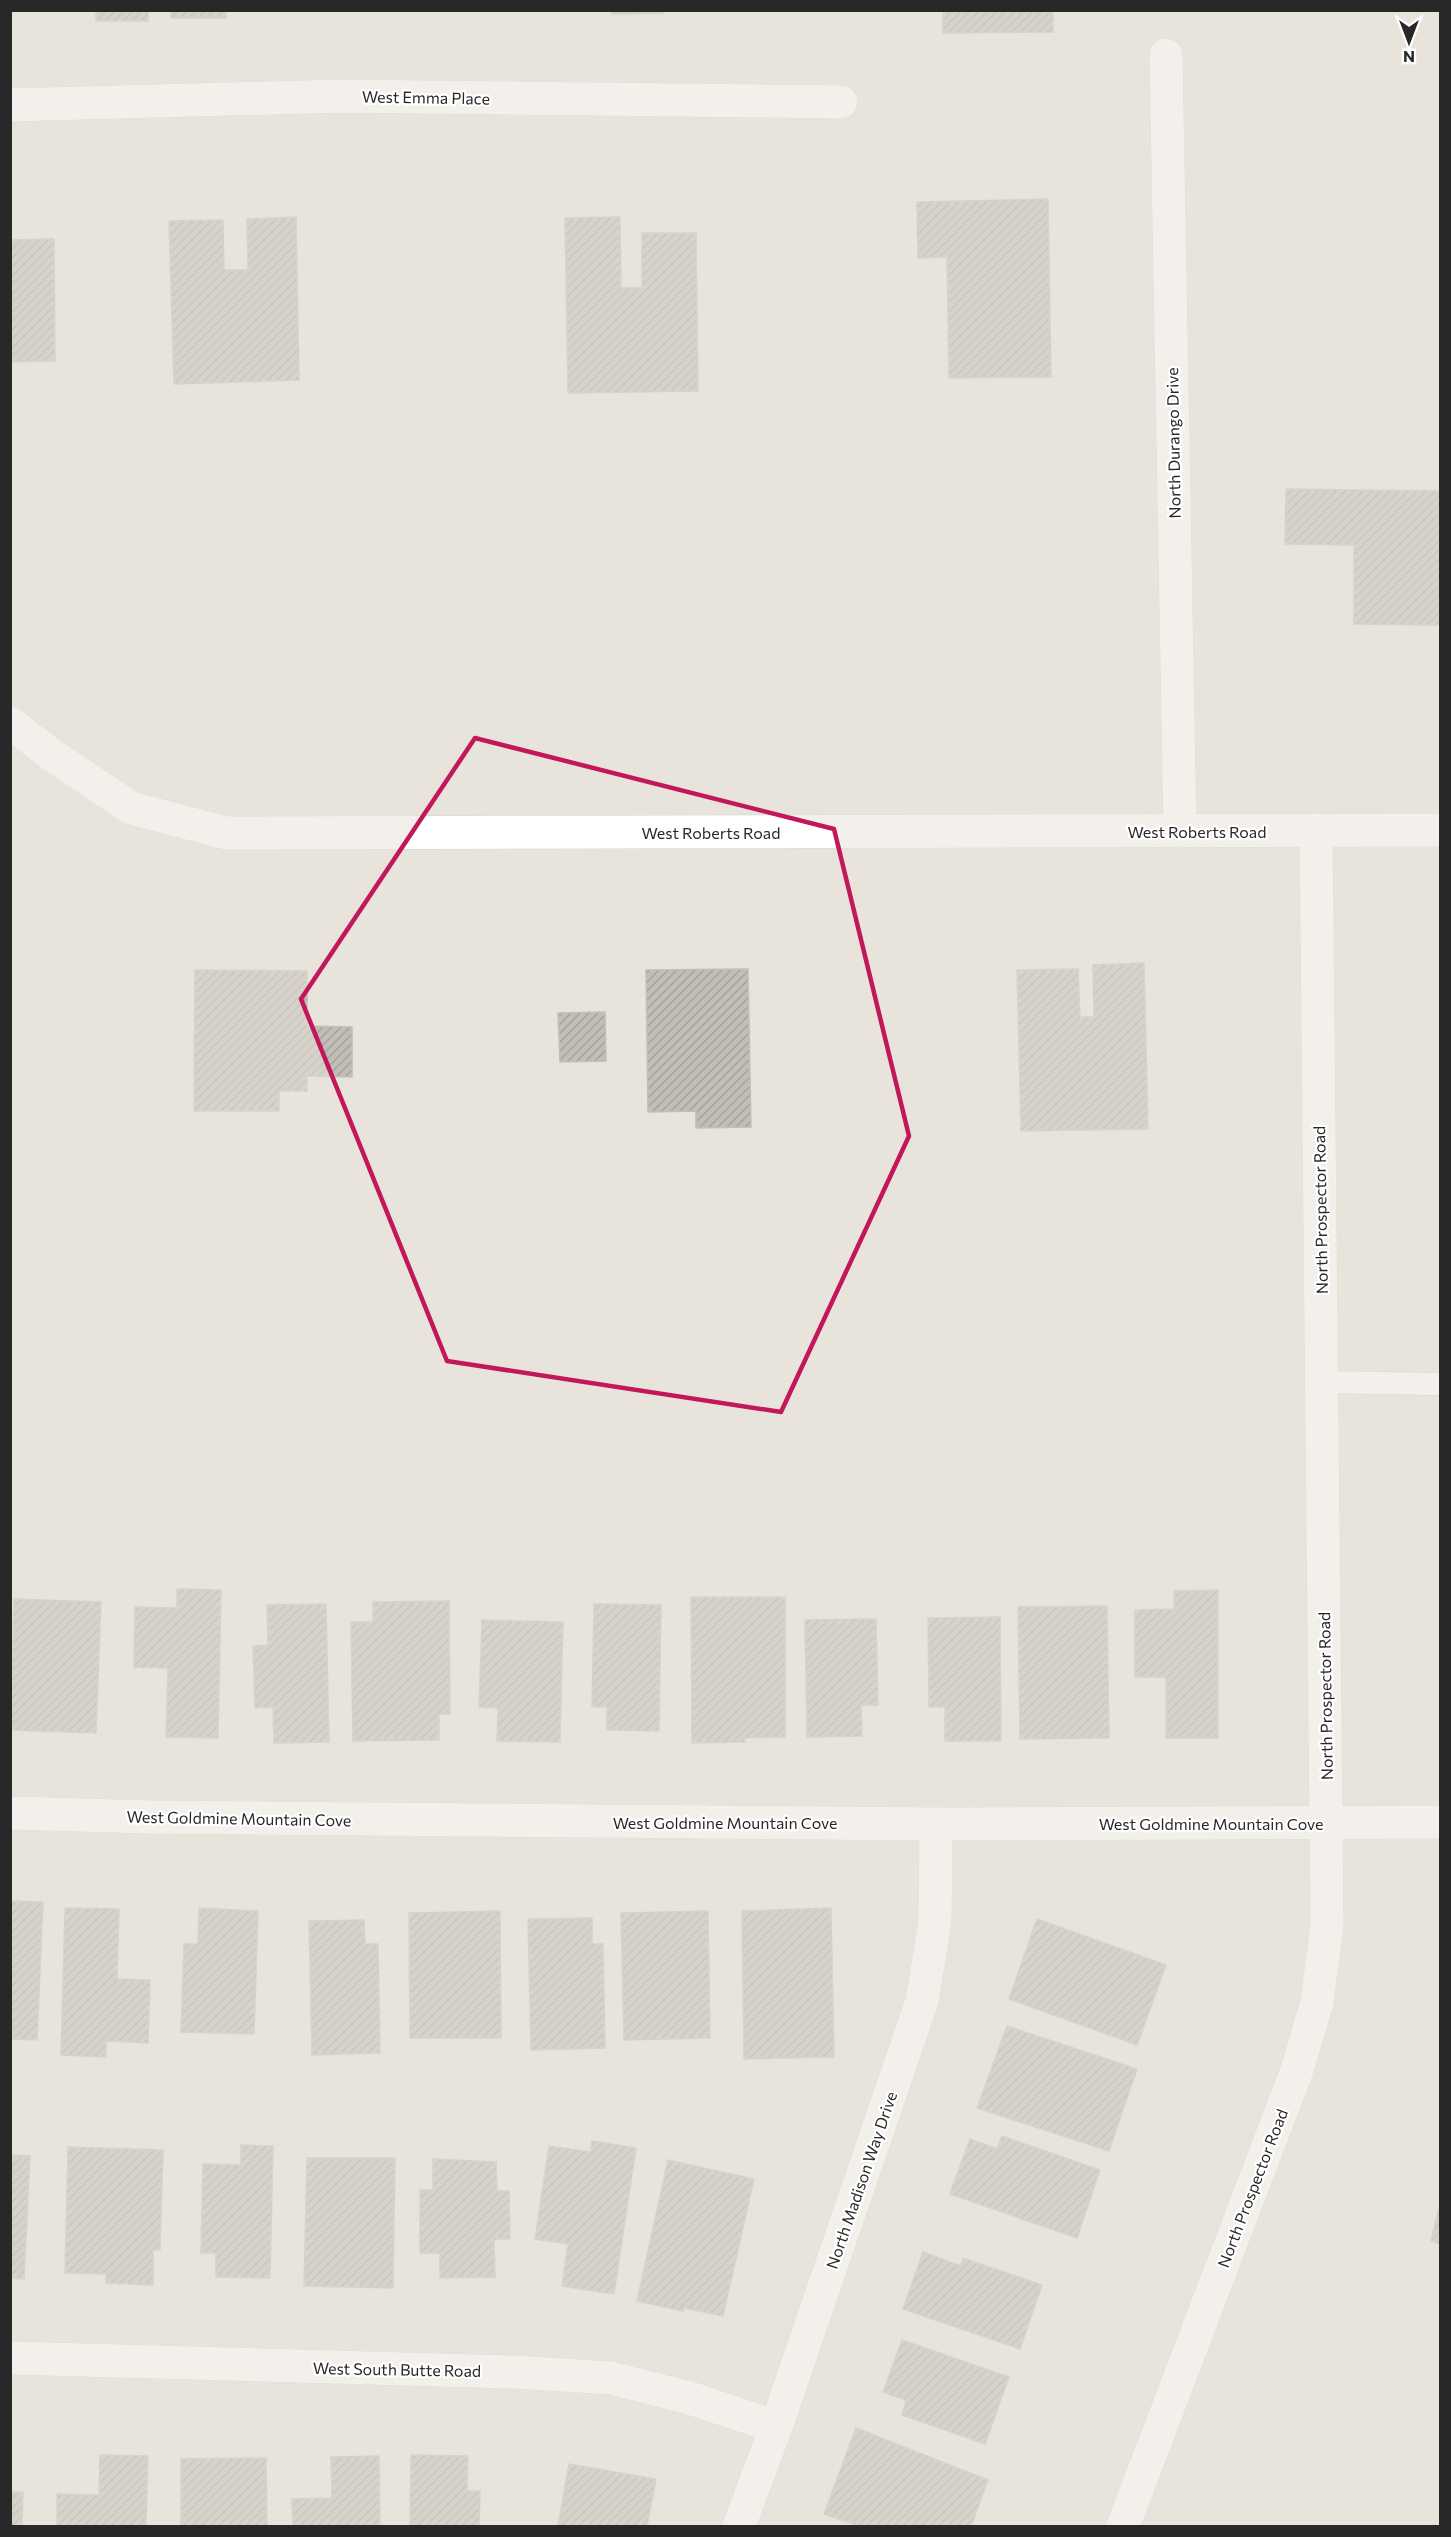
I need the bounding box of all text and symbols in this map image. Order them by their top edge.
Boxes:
north arrow [1379,12,1439,72]
text: N [1403,48,1415,67]
street label: West Emma Place [362,86,490,108]
street label: North Durango Drive [1162,367,1184,519]
street label: West Roberts Road [1128,822,1266,841]
street label: West Roberts Road [642,823,780,842]
street label: North Prospector Road [1309,1126,1331,1294]
street label: North Prospector Road [1314,1612,1336,1780]
street label: West Goldmine Mountain Cove [127,1807,351,1829]
street label: West Goldmine Mountain Cove [613,1813,837,1832]
street label: West Goldmine Mountain Cove [1099,1814,1323,1833]
street label: North Madison Way Drive [822,2089,900,2271]
street label: North Prospector Road [1213,2106,1291,2270]
street label: West South Butte Road [313,2358,481,2380]

